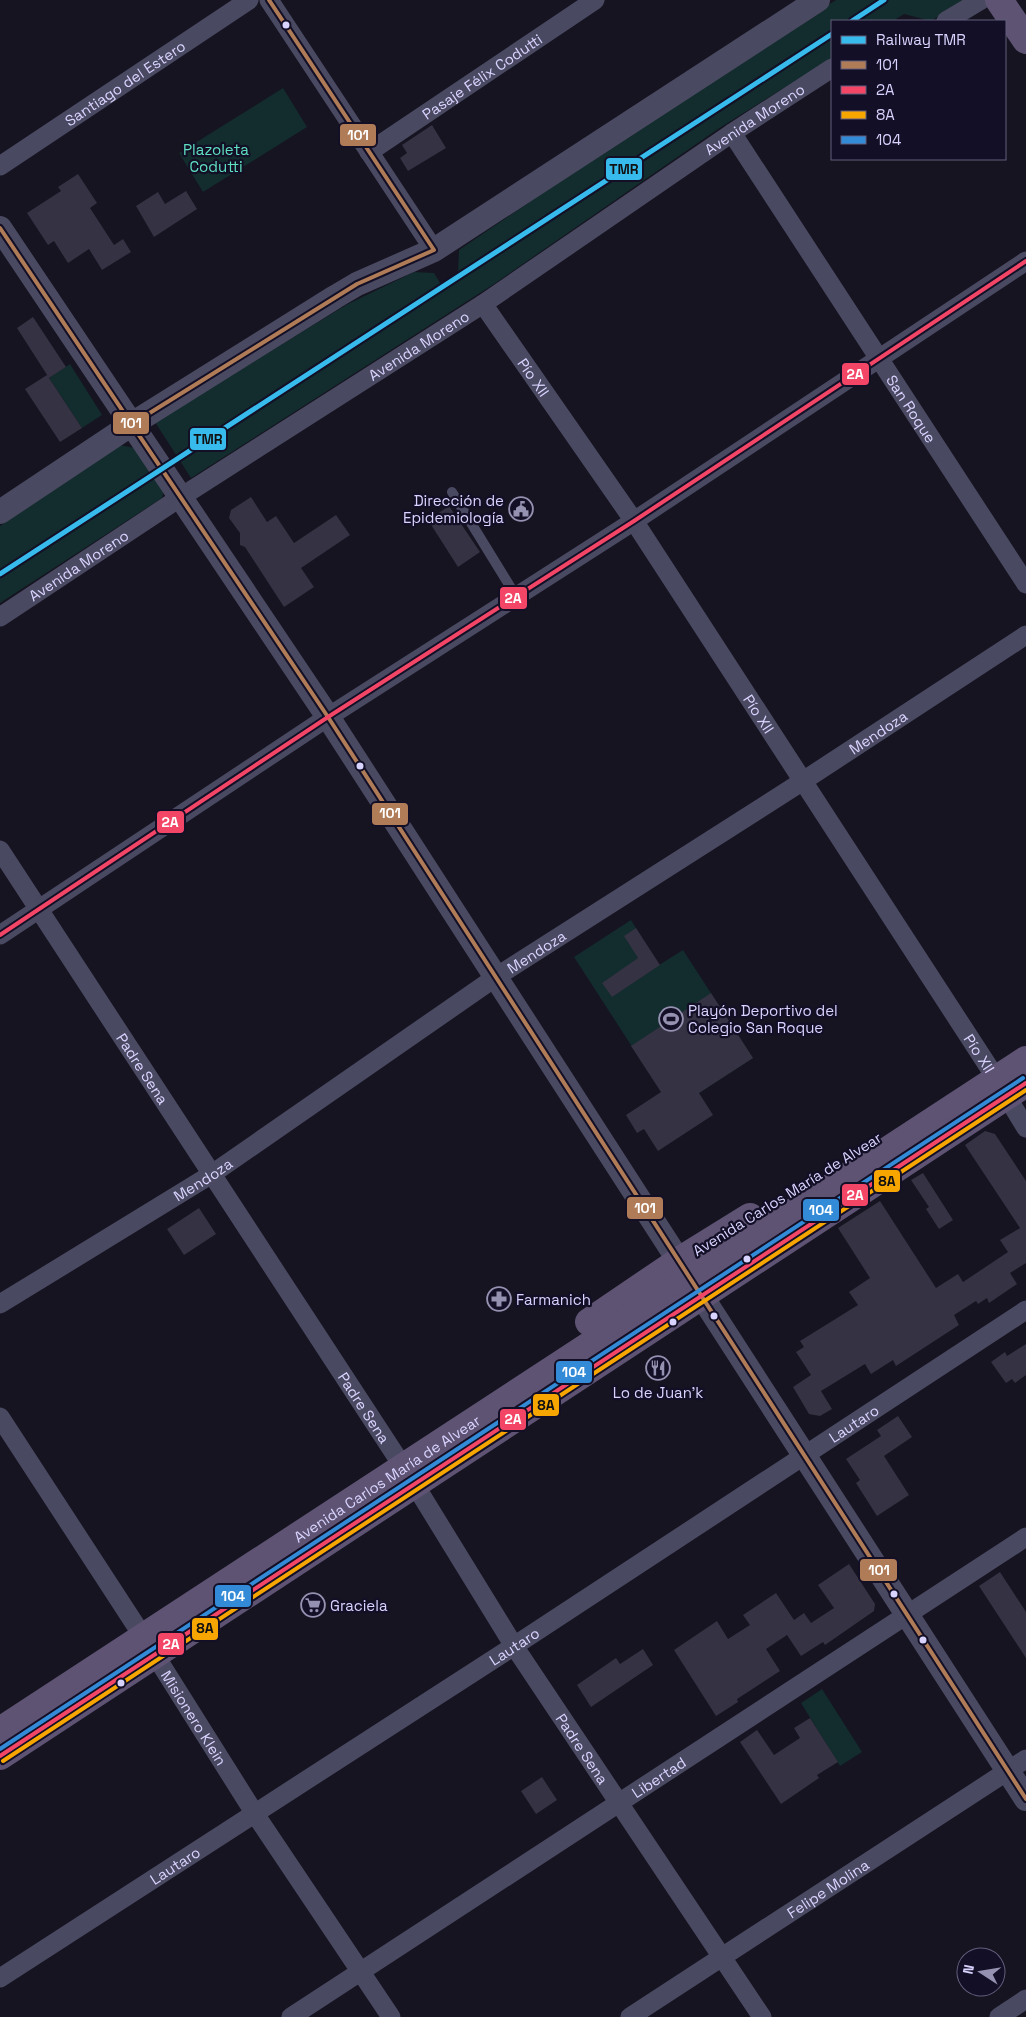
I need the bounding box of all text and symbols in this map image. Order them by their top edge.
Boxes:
unlabelled marker [281,20,291,30]
legend [831,20,1006,160]
street label: Pasaje Félix Codutti [418,29,546,123]
text: Railway TMR [876,30,966,49]
street label: Santiago del Estero [61,36,189,130]
text: 101 [876,55,898,74]
street label: Avenida Moreno [701,79,808,159]
text: 2A [876,80,895,99]
text: 8A [876,105,895,124]
line badge: 101 [339,123,377,147]
text: 101 [347,126,369,144]
text: 104 [876,130,901,149]
park label: Plazoleta Codutti [183,140,249,176]
line badge: TMR [605,157,643,181]
text: TMR [609,160,639,178]
street label: Avenida Moreno [365,306,472,384]
street label: Pío XII [514,354,554,400]
line badge: 2A [841,362,870,386]
text: 2A [846,365,864,383]
street label: San Roque [883,371,941,446]
line badge: 101 [112,411,150,435]
text: 101 [120,414,142,432]
line badge: TMR [189,427,227,451]
text: TMR [193,430,223,448]
place label: Dirección de Epidemiología [403,491,504,527]
public building icon: Dirección de Epidemiología [508,496,534,522]
street label: Avenida Moreno [25,525,132,605]
line badge: 2A [499,586,528,610]
text: 2A [504,589,522,607]
street label: Pío XII [739,690,779,737]
street label: Mendoza [845,706,911,758]
unlabelled marker [355,761,365,771]
line badge: 101 [371,802,409,826]
text: 101 [379,804,401,822]
line badge: 2A [156,810,185,834]
text: 2A [161,813,179,831]
street label: Mendoza [503,925,569,977]
place label: Playón Deportivo del Colegio San Roque [688,1001,838,1037]
sports icon: Playón Deportivo del Colegio San Roque [658,1006,684,1032]
street label: Padre Sena [113,1029,173,1108]
street label: Pío XII [960,1030,999,1076]
street label: Avenida Carlos María de Alvear [689,1128,885,1260]
street label: Mendoza [170,1153,236,1205]
line badge: 8A [873,1169,901,1193]
text: 8A [878,1172,896,1190]
line badge: 2A [841,1183,869,1207]
text: 2A [846,1186,864,1204]
line badge: 101 [626,1196,664,1220]
line badge: 104 [802,1198,840,1222]
text: 101 [634,1199,656,1217]
text: 104 [809,1201,833,1219]
unlabelled marker [742,1254,752,1264]
pharmacy icon: Farmanich [486,1286,512,1312]
place label: Farmanich [516,1290,591,1309]
unlabelled marker [709,1311,719,1321]
unlabelled marker [668,1317,678,1327]
restaurant icon: Lo de Juan'k [645,1355,671,1381]
line badge: 104 [555,1360,593,1384]
text: 104 [562,1363,586,1381]
street label: Padre Sena [334,1368,395,1447]
place label: Lo de Juan'k [613,1383,703,1402]
line badge: 8A [532,1393,560,1417]
text: 8A [537,1396,555,1414]
street label: Lautaro [825,1400,882,1446]
line badge: 2A [499,1408,527,1431]
street label: Avenida Carlos María de Alvear [290,1410,484,1546]
text: 2A [504,1410,522,1428]
line badge: 101 [859,1558,898,1582]
text: 101 [868,1561,890,1579]
line badge: 104 [214,1584,252,1608]
text: 104 [221,1587,245,1605]
unlabelled marker [889,1589,899,1599]
supermarket icon: Graciela [300,1592,326,1618]
place label: Graciela [330,1596,388,1615]
line badge: 8A [191,1617,219,1641]
text: 8A [196,1619,214,1637]
street label: Lautaro [485,1623,543,1669]
line badge: 2A [157,1632,185,1656]
text: 2A [162,1635,180,1653]
unlabelled marker [918,1635,928,1645]
street label: Misionero Klein [157,1667,231,1769]
unlabelled marker [116,1678,126,1688]
street label: Padre Sena [552,1710,613,1788]
street label: Libertad [628,1752,689,1802]
street label: Lautaro [146,1842,203,1888]
street label: Felipe Molina [783,1854,873,1922]
north arrow [956,1947,1006,1997]
text: N [959,1963,978,1976]

